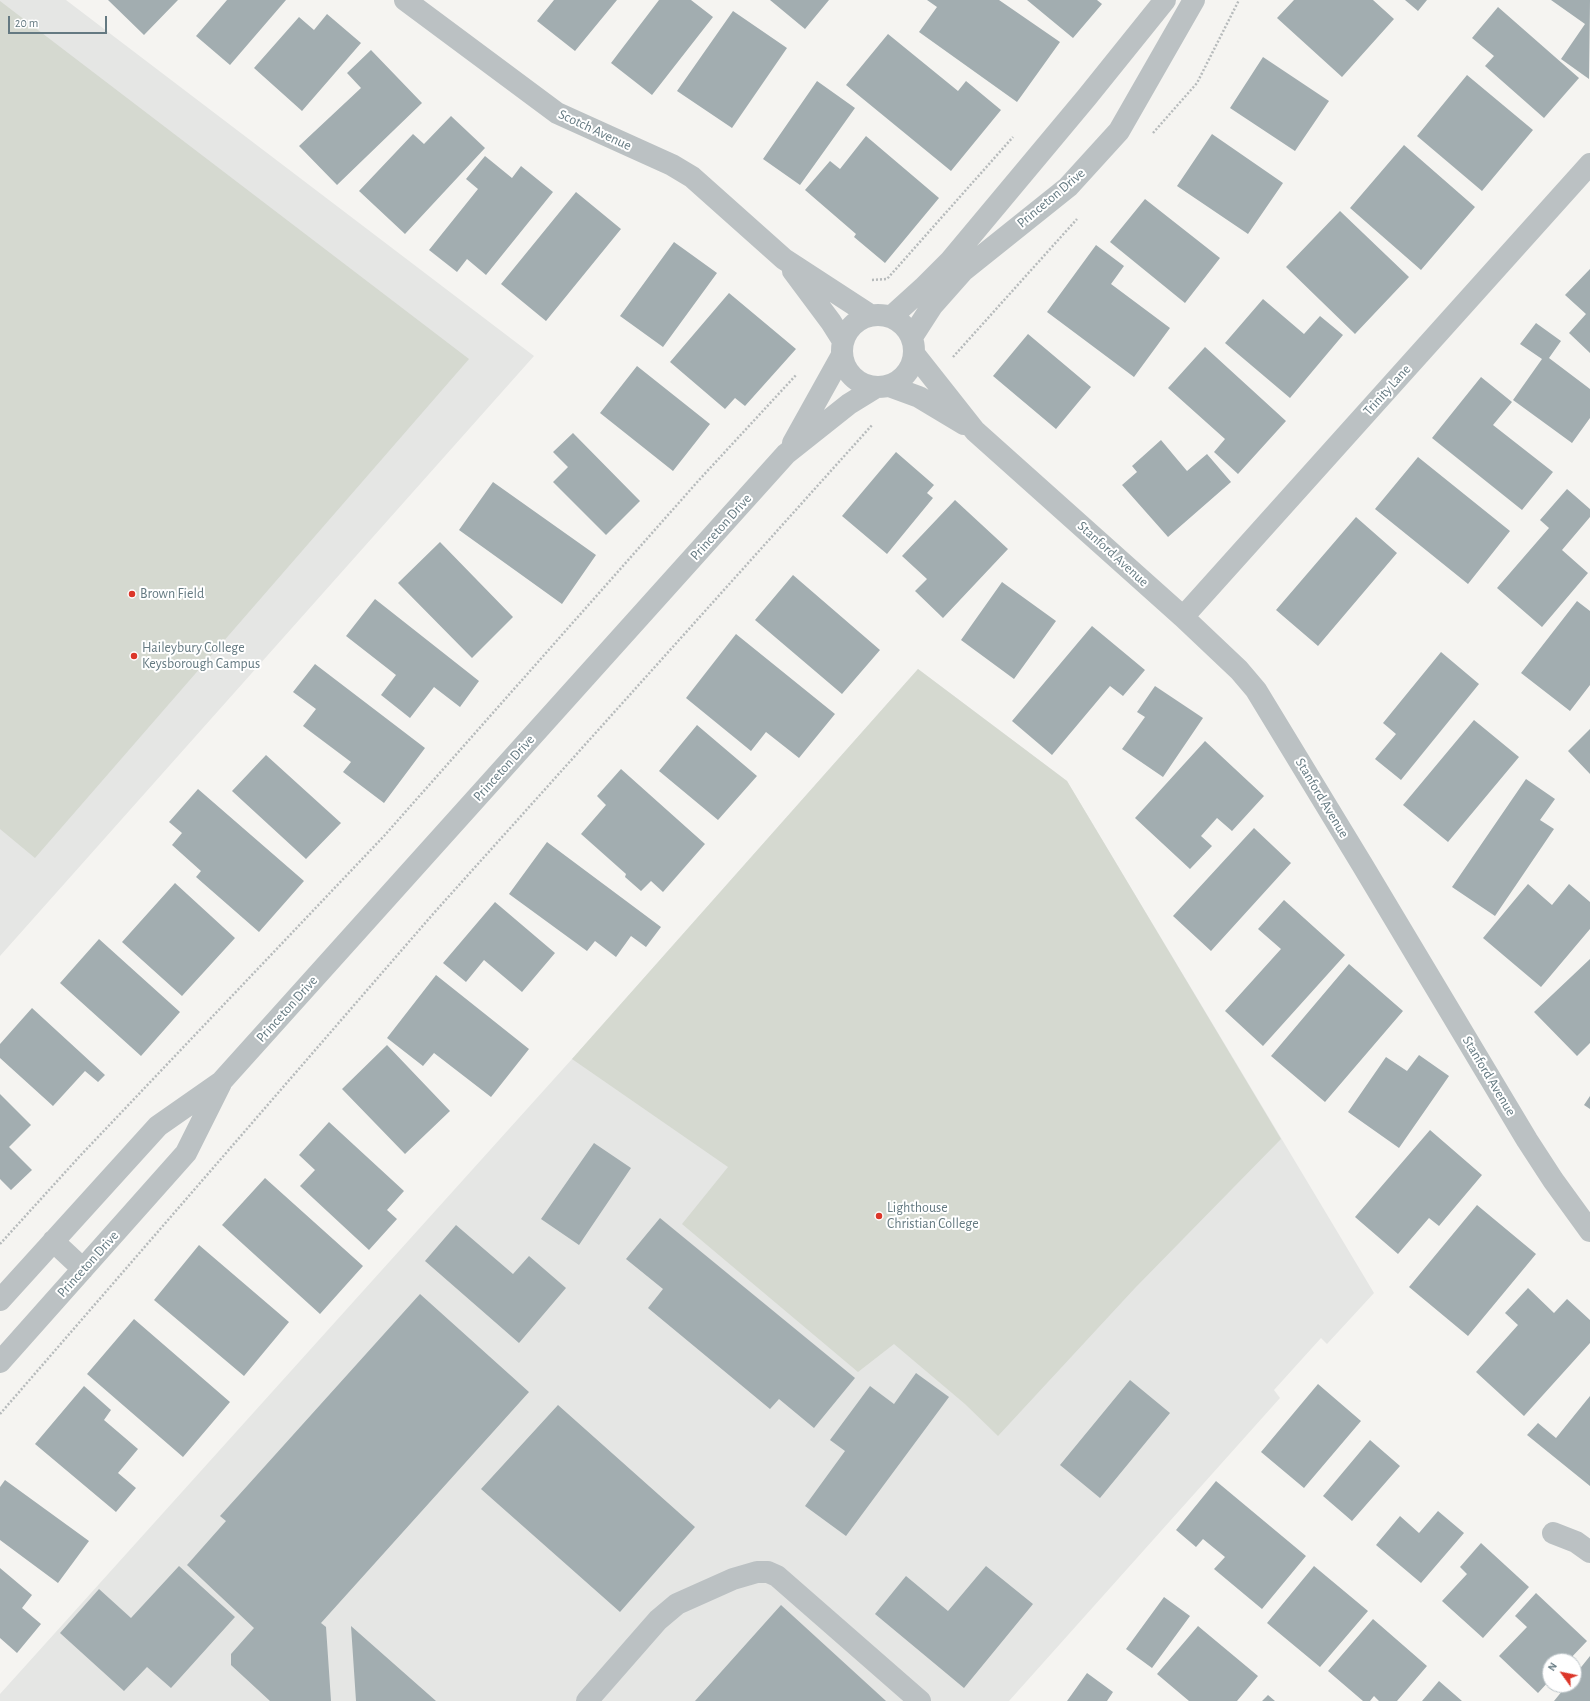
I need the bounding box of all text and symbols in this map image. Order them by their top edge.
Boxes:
scale bar [10,8,109,34]
text: 20 m [15,17,38,29]
street label: Scotch Avenue [556,106,634,154]
street label: Princeton Drive [1014,165,1088,231]
street label: Trinity Lane [1360,361,1414,419]
street label: Princeton Drive [687,490,755,564]
street label: Stanford Avenue [1074,518,1152,590]
place label: Brown Field [140,586,204,602]
marker: Brown Field [127,589,137,599]
place label: Haileybury College Keysborough Campus [142,640,260,672]
marker: Haileybury College Keysborough Campus [129,651,139,661]
street label: Princeton Drive [470,731,538,805]
street label: Stanford Avenue [1292,755,1352,841]
street label: Princeton Drive [253,972,321,1046]
street label: Stanford Avenue [1459,1033,1519,1119]
place label: Lighthouse Christian College [887,1200,979,1232]
marker: Lighthouse Christian College [874,1211,884,1221]
street label: Princeton Drive [54,1227,122,1301]
north arrow [1542,1653,1582,1693]
text: N [1546,1661,1559,1673]

